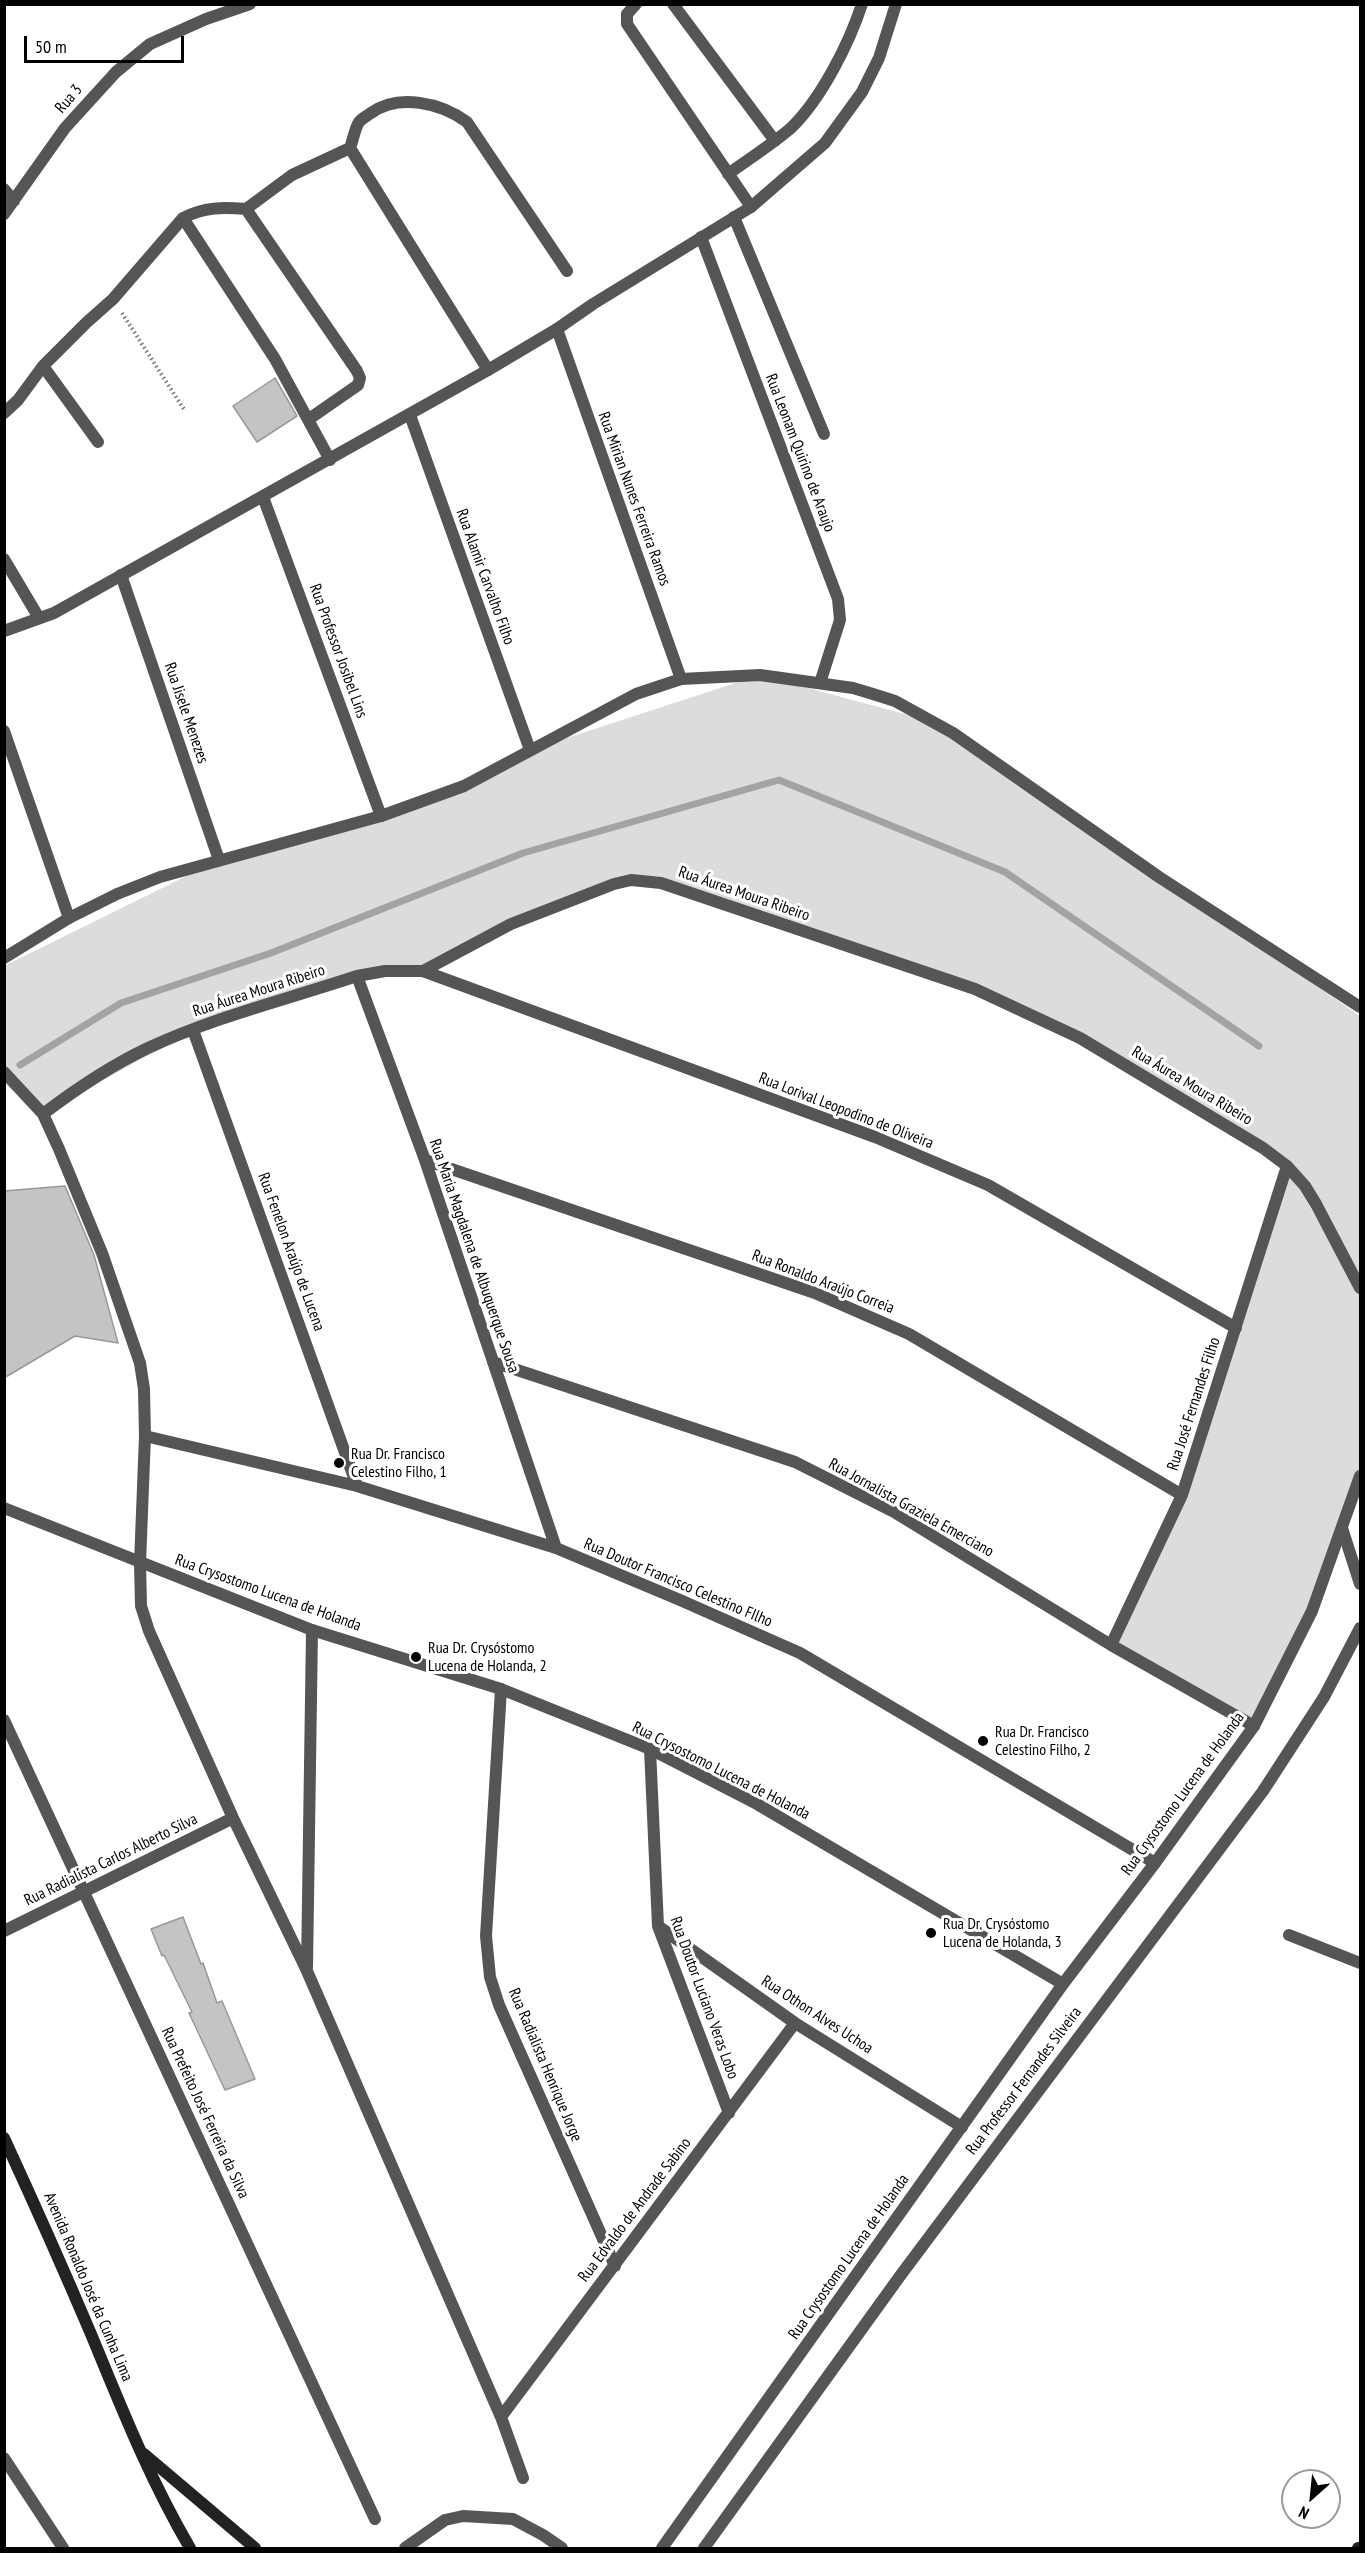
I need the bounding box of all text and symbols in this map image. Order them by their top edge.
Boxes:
scale bar [27,24,188,62]
text: 50 m [35,35,67,58]
street label: Rua 3 [51,81,87,117]
street label: Rua Leonam Quirino de Araujo [761,371,839,535]
street label: Rua Mirian Nunes Ferreira Ramos [594,409,674,589]
street label: Rua Alamir Carvalho Filho [452,506,518,648]
street label: Rua Professor Josibel Lins [305,581,371,721]
street label: Rua Jisele Menezes [160,660,212,766]
street label: Rua Áurea Moura Ribeiro [676,863,812,925]
street label: Rua Áurea Moura Ribeiro [191,961,327,1021]
street label: Rua Áurea Moura Ribeiro [1128,1042,1256,1130]
street label: Rua Lorival Leopodino de Oliveira [756,1069,936,1153]
street label: Rua Maria Magdalena de Albuquerque Sousa [425,1137,523,1375]
street label: Rua Fenelon Araújo de Lucena [253,1170,329,1334]
street label: Rua Ronaldo Araújo Correia [749,1246,897,1318]
street label: Rua José Fernandes Filho [1163,1335,1225,1473]
place label: Rua Dr. Francisco Celestino Filho, 1 [351,1444,447,1482]
street label: Rua Jornalista Graziela Emerciano [825,1455,997,1561]
marker: Rua Dr. Francisco Celestino Filho, 1 [332,1456,346,1470]
street label: Rua Doutor Francisco Celestino FIlho [581,1535,775,1631]
street label: Rua Crysostomo Lucena de Holanda [172,1550,364,1636]
place label: Rua Dr. Crysóstomo Lucena de Holanda, 2 [428,1638,547,1676]
marker: Rua Dr. Crysóstomo Lucena de Holanda, 2 [409,1650,423,1664]
street label: Rua Crysostomo Lucena de Holanda [1117,1709,1249,1879]
street label: Rua Crysostomo Lucena de Holanda [629,1718,813,1824]
place label: Rua Dr. Francisco Celestino Filho, 2 [995,1722,1091,1760]
marker: Rua Dr. Francisco Celestino Filho, 2 [976,1734,990,1748]
street label: Rua Radialista Carlos Alberto Silva [21,1810,201,1910]
street label: Rua Doutor Luciano Veras Lobo [666,1914,742,2082]
place label: Rua Dr. Crysóstomo Lucena de Holanda, 3 [943,1914,1062,1952]
marker: Rua Dr. Crysóstomo Lucena de Holanda, 3 [924,1926,938,1940]
street label: Rua Othon Alves Uchoa [758,1972,876,2058]
street label: Rua Radialista Henrique Jorge [504,1985,586,2145]
street label: Rua Professor Fernandes Silveira [962,2003,1086,2159]
street label: Rua Prefeito José Ferreira da Silva [157,2024,253,2202]
street label: Rua Edvaldo de Andrade Sabino [575,2134,695,2286]
street label: Rua Crysostomo Lucena de Holanda [785,2171,913,2343]
street label: Avenida Ronaldo José da Cunha Lima [39,2190,137,2384]
north arrow [1281,2469,1341,2529]
text: N [1295,2502,1312,2524]

